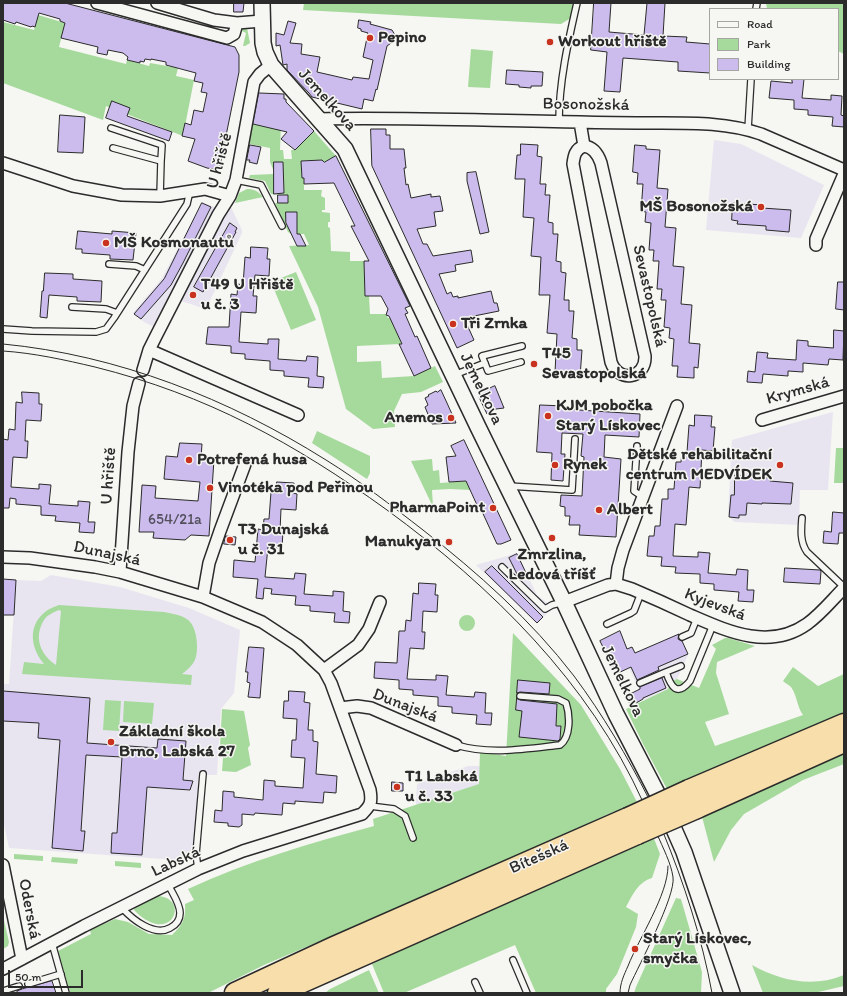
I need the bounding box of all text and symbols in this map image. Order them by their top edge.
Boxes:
legend [709,8,839,80]
text: Road [747,17,773,31]
place label: Pepino [378,28,426,48]
place label: Workout hřiště [558,32,667,52]
marker: Pepino [365,33,375,43]
marker: Workout hřiště [545,37,555,47]
text: Park [747,37,771,51]
text: Building [747,57,790,71]
street label: Jemelkova [293,64,361,136]
street label: Bosonožská [542,94,630,116]
street label: U hřiště [203,131,237,191]
place label: MŠ Bosonožská [639,197,753,217]
marker: MŠ Bosonožská [756,202,766,212]
place label: MŠ Kosmonautů [114,233,234,253]
marker: MŠ Kosmonautů [101,238,111,248]
street label: Sevastopolská [627,243,671,349]
place label: T49 U Hřiště u č. 3 [201,275,293,315]
marker: T49 U Hřiště u č. 3 [188,290,198,300]
place label: Tři Zrnka [461,314,527,334]
marker: Tři Zrnka [448,319,458,329]
place label: T45 Sevastopolská [542,344,646,384]
street label: Jemelkova [455,350,507,428]
marker: T45 Sevastopolská [529,359,539,369]
street label: Krymská [764,372,832,410]
place label: KJM pobočka Starý Lískovec [556,396,661,436]
place label: Anemos [384,408,443,428]
marker: KJM pobočka Starý Lískovec [543,411,553,421]
marker: Anemos [446,413,456,423]
place label: Dětské rehabilitační centrum MEDVÍDEK [626,445,772,485]
street label: U hřiště [97,447,121,505]
place label: Potrefená husa [197,450,307,470]
marker: Potrefená husa [184,455,194,465]
place label: Rynek [563,455,607,475]
marker: Rynek [550,460,560,470]
marker: Dětské rehabilitační centrum MEDVÍDEK [775,460,785,470]
place label: Vinotéka pod Peřinou [218,478,373,498]
marker: Vinotéka pod Peřinou [205,483,215,493]
place label: PharmaPoint [390,498,485,518]
place label: Albert [607,500,653,520]
marker: PharmaPoint [488,503,498,513]
marker: Albert [594,505,604,515]
house number: 654/21a [148,511,202,529]
place label: T3 Dunajská u č. 31 [238,520,329,560]
place label: Manukyan [365,532,441,552]
marker: Zmrzlina, Ledová tříšť [547,533,557,543]
marker: T3 Dunajská u č. 31 [225,535,235,545]
street label: Dunajská [72,537,142,571]
marker: Manukyan [444,537,454,547]
place label: Zmrzlina, Ledová tříšť [509,545,595,585]
street label: Kyjevská [681,584,749,626]
street label: Jemelkova [596,642,648,720]
street label: Dunajská [370,684,440,728]
place label: Základní škola Brno, Labská 27 [119,722,235,762]
marker: Základní škola Brno, Labská 27 [106,737,116,747]
place label: T1 Labská u č. 33 [405,767,478,807]
marker: T1 Labská u č. 33 [392,782,402,792]
street label: Bítešská [506,835,572,879]
street label: Labská [148,842,204,882]
street label: Oderská [13,877,45,941]
place label: Starý Lískovec, smyčka [643,929,752,969]
marker: Starý Lískovec, smyčka [630,944,640,954]
scale bar [10,962,85,988]
text: 50 m [15,970,41,984]

